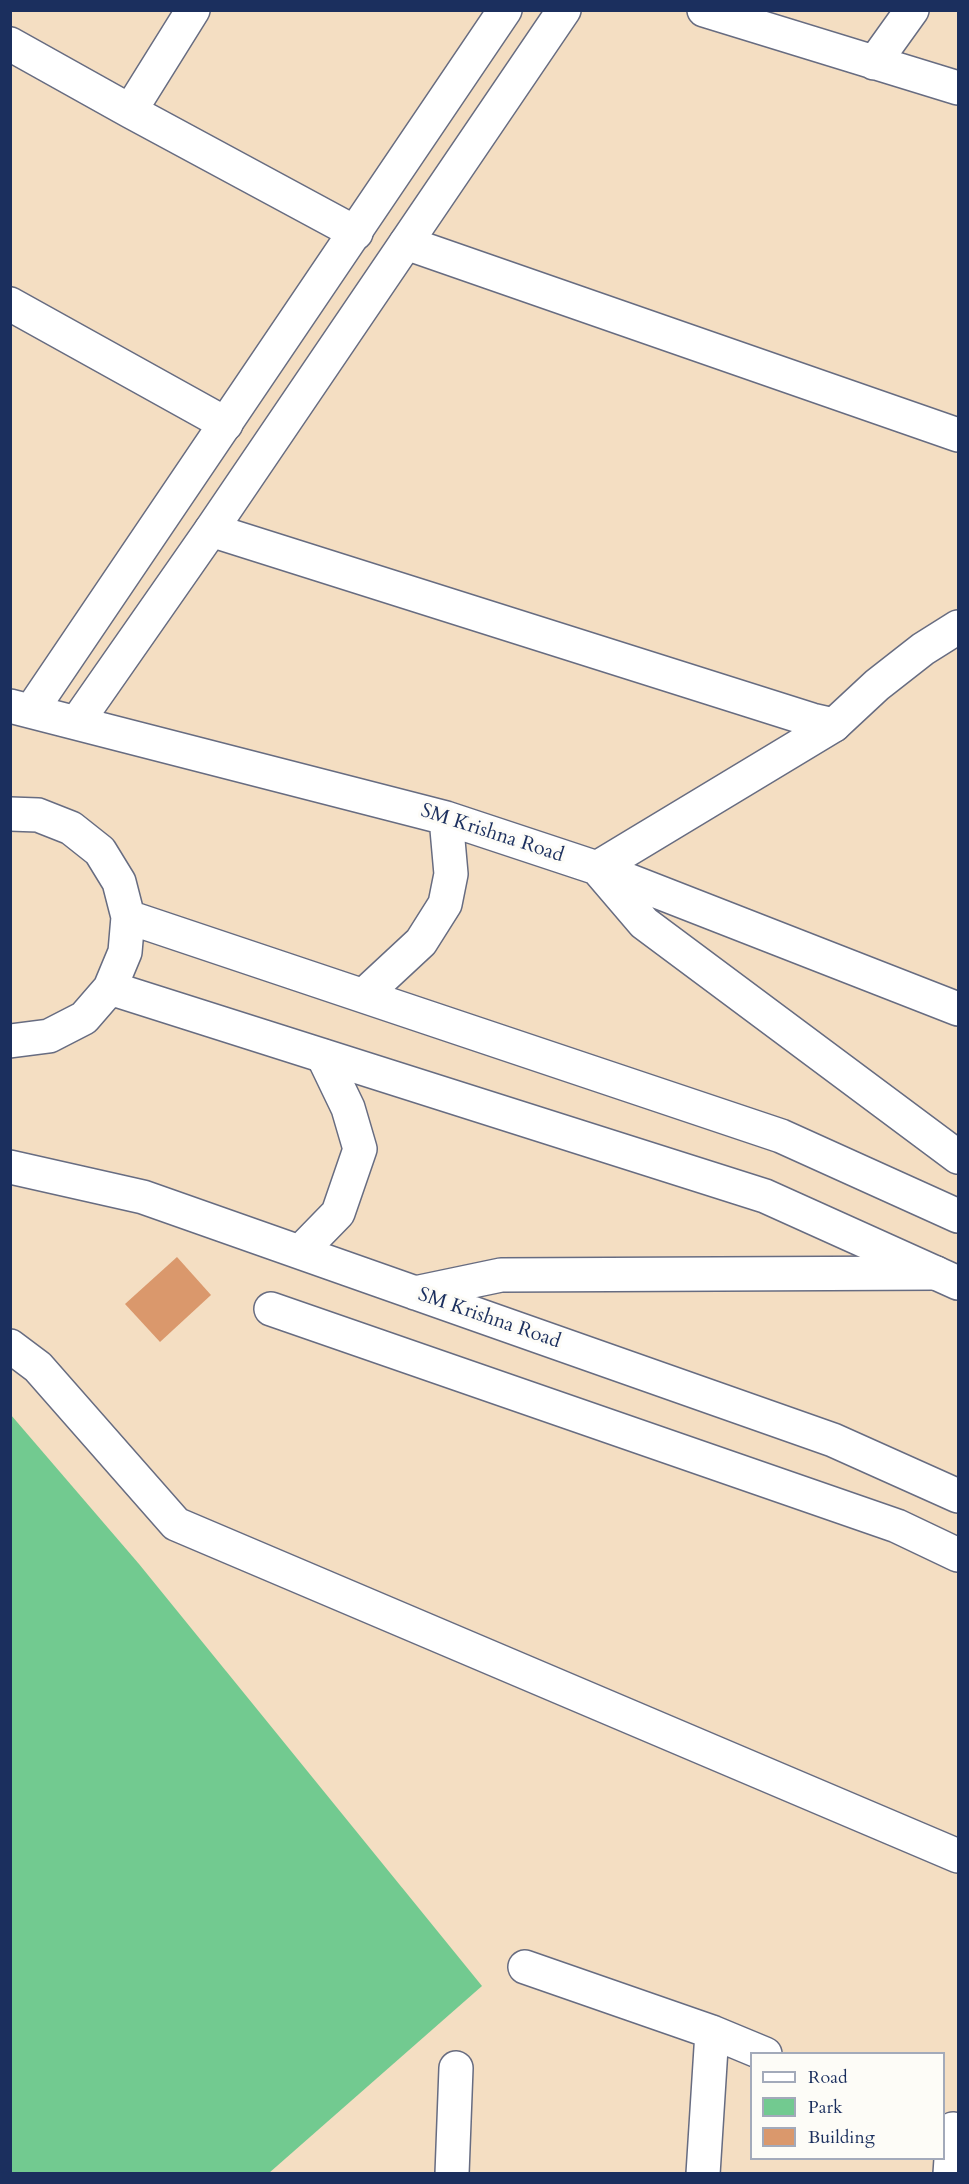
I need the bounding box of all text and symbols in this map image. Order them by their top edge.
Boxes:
street label: SM Krishna Road [417,800,567,868]
street label: SM Krishna Road [415,1283,563,1355]
legend [750,2052,945,2160]
text: Road [808,2065,848,2090]
text: Park [808,2095,843,2120]
text: Building [808,2125,875,2150]

